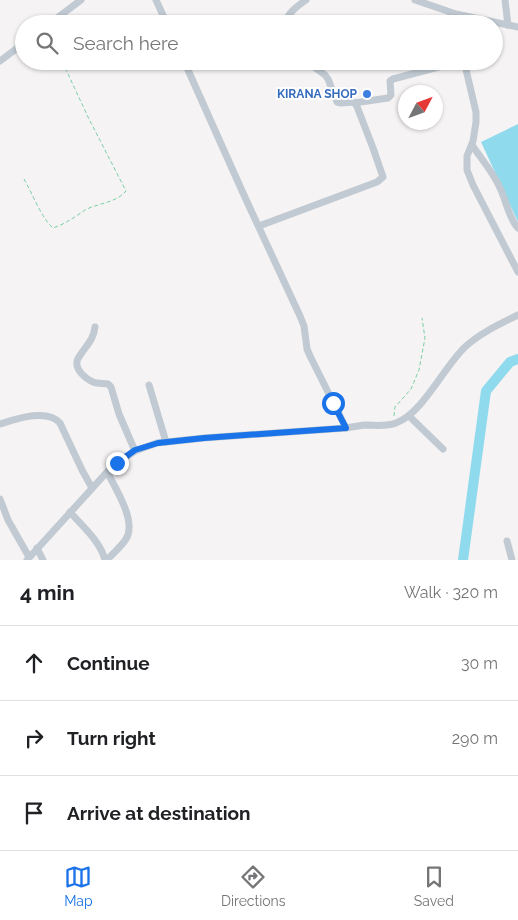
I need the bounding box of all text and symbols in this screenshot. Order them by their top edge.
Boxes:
search box [15,15,503,70]
icon: search [33,29,61,57]
text: Search here [73,32,179,54]
north arrow [398,85,443,130]
place label: KIRANA SHOP [277,87,358,101]
marker: KIRANA SHOP [361,88,373,100]
route start [322,392,345,415]
route end [106,452,129,475]
text: 4 min [20,580,75,605]
text: Walk · 320 m [404,583,498,602]
icon: ahead [20,649,48,677]
text: Continue [67,652,150,674]
text: 30 m [461,654,498,673]
icon: right [20,724,48,752]
text: Turn right [67,727,156,749]
text: 290 m [452,729,498,748]
icon: arrive [20,799,48,827]
text: Arrive at destination [67,802,251,824]
tab: Map [64,863,93,909]
tab: Directions [221,863,286,909]
tab: Saved [414,863,454,909]

